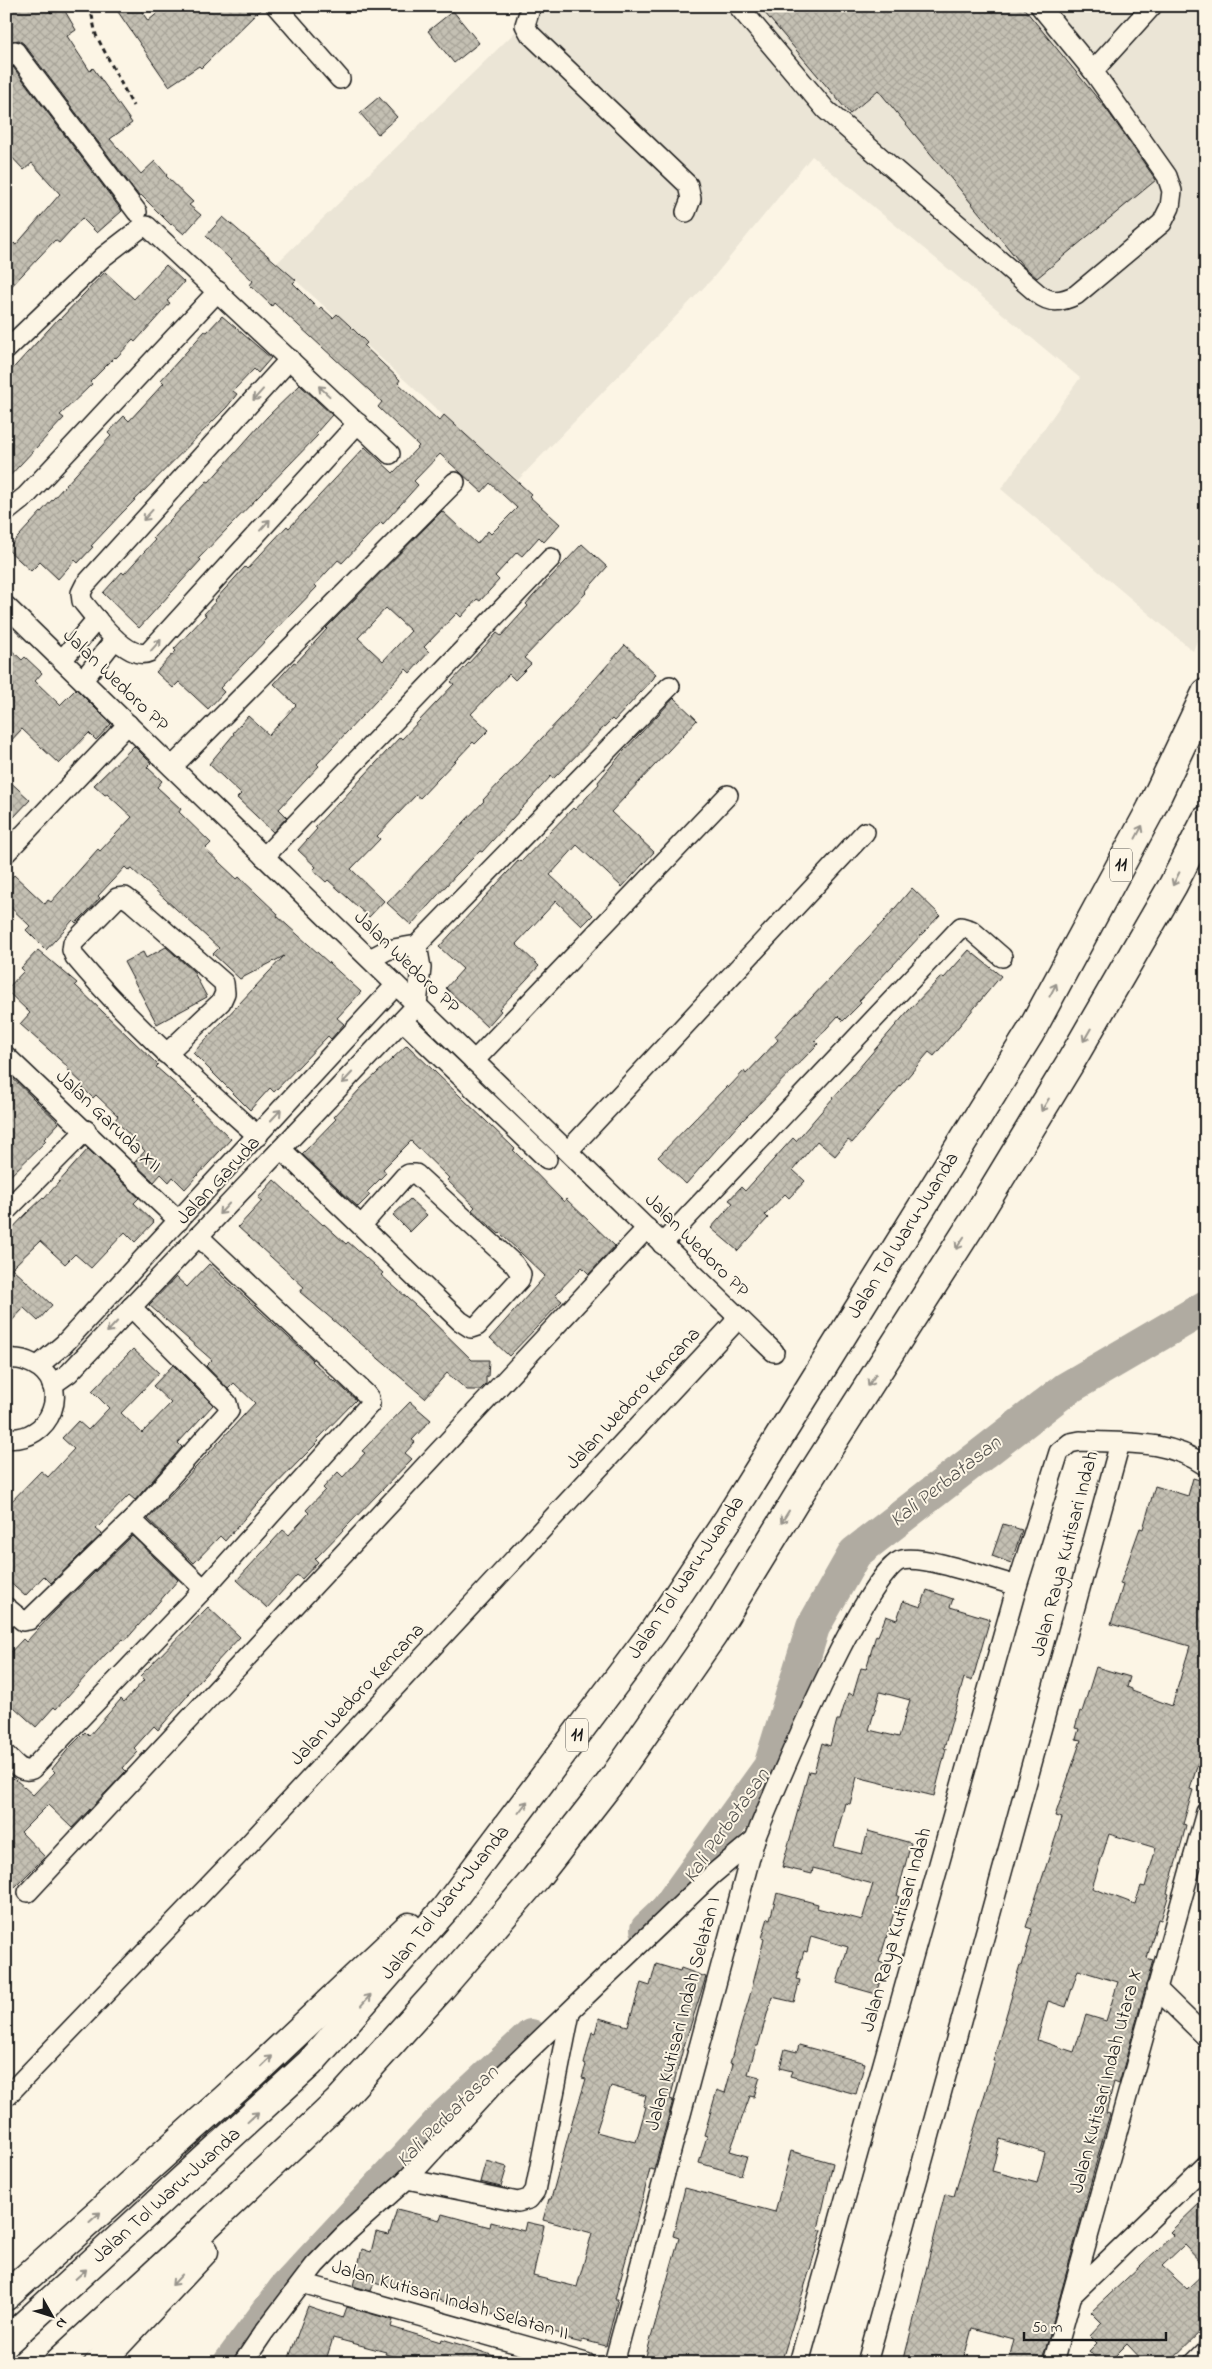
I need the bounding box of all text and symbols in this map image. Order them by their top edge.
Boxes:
one-way arrow [318,385,330,397]
one-way arrow [252,389,263,402]
one-way arrow [142,509,154,522]
one-way arrow [259,518,271,531]
street label: Jalan Wedoro PP [55,623,175,740]
one-way arrow [149,639,161,652]
one-way arrow [1134,825,1144,840]
road number: 11 [1110,848,1132,882]
one-way arrow [1171,871,1180,886]
street label: Jalan Wedoro PP [346,905,466,1022]
one-way arrow [1048,983,1058,998]
one-way arrow [1081,1028,1091,1042]
street label: Jalan Garuda XII [48,1063,168,1181]
one-way arrow [341,1072,353,1085]
one-way arrow [1040,1097,1050,1111]
one-way arrow [271,1109,282,1122]
street label: Jalan Garuda [170,1130,268,1232]
street label: Jalan Tol Waru–Juanda [841,1147,967,1325]
street label: Jalan Wedoro PP [637,1187,755,1305]
one-way arrow [218,1203,230,1216]
one-way arrow [955,1236,965,1250]
one-way arrow [106,1321,118,1334]
street label: Jalan Wedoro Kencana [560,1321,708,1477]
one-way arrow [867,1373,877,1387]
water label: Kali Perbatasan [884,1429,1009,1535]
street label: Jalan Raya Kutisari Indah [1025,1448,1107,1660]
street label: Jalan Tol Waru–Juanda [621,1490,753,1666]
one-way arrow [780,1510,790,1524]
street label: Jalan Wedoro Kencana [284,1617,432,1773]
road number: 11 [566,1718,588,1752]
water label: Kali Perbatasan [676,1762,778,1890]
one-way arrow [518,1800,529,1813]
street label: Jalan Tol Waru–Juanda [374,1819,518,1987]
street label: Jalan Raya Kutisari Indah [854,1824,940,2036]
street label: Jalan Kutisari Indah Selatan I [639,1894,729,2134]
street label: Jalan Kutisari Indah Utara X [1063,1965,1151,2197]
one-way arrow [360,1994,371,2007]
one-way arrow [261,2054,273,2067]
water label: Kali Perbatasan [390,2059,506,2175]
one-way arrow [246,2111,259,2123]
street label: Jalan Tol Waru–Juanda [86,2121,248,2271]
one-way arrow [89,2211,102,2223]
street label: Jalan Kutisari Indah Selatan II [328,2253,572,2349]
one-way arrow [75,2268,88,2280]
one-way arrow [171,2274,183,2287]
north arrow [28,2292,78,2342]
scale bar [1024,2309,1167,2341]
text: N [50,2313,72,2334]
text: 50 m [1032,2317,1063,2339]

